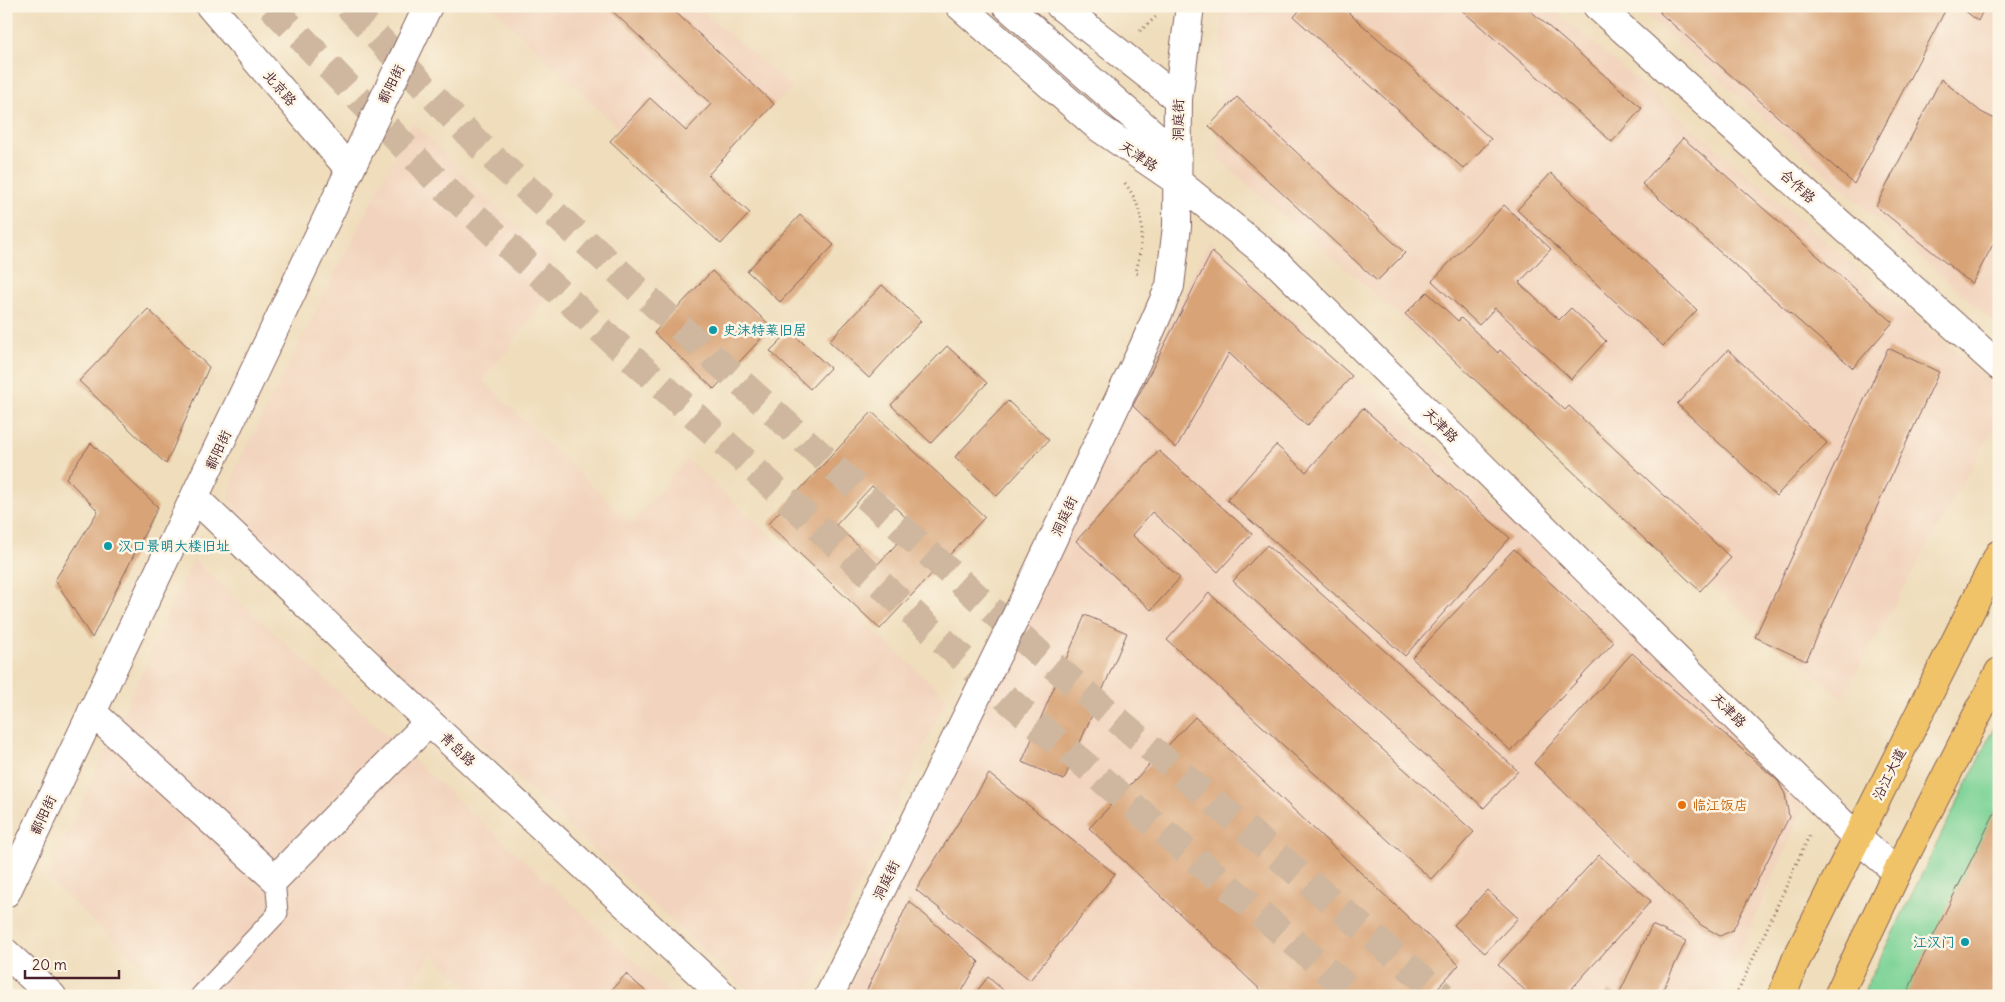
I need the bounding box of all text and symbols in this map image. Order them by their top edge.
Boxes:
street label: 鄱阳街 [374,61,408,107]
street label: 北京路 [259,66,301,110]
street label: 洞庭街 [1169,99,1187,141]
street label: 天津路 [1117,137,1161,175]
street label: 合作路 [1776,165,1820,207]
place label: 史沫特莱旧居 [723,321,807,339]
marker: 史沫特莱旧居 [707,324,719,336]
street label: 天津路 [1420,404,1462,446]
street label: 鄱阳街 [201,427,235,473]
street label: 洞庭街 [1047,493,1081,539]
place label: 汉口景明大楼旧址 [118,537,230,555]
marker: 汉口景明大楼旧址 [102,540,114,552]
street label: 天津路 [1708,689,1750,731]
street label: 青岛路 [437,728,479,770]
street label: 沿江大道 [1868,745,1910,803]
street label: 鄱阳街 [26,792,60,838]
place label: 临江饭店 [1692,796,1748,814]
marker: 临江饭店 [1676,799,1688,811]
street label: 洞庭街 [869,857,903,903]
place label: 江汉门 [1913,933,1955,951]
marker: 江汉门 [1959,936,1971,948]
scale bar [25,947,119,979]
text: 20 m [32,955,67,974]

